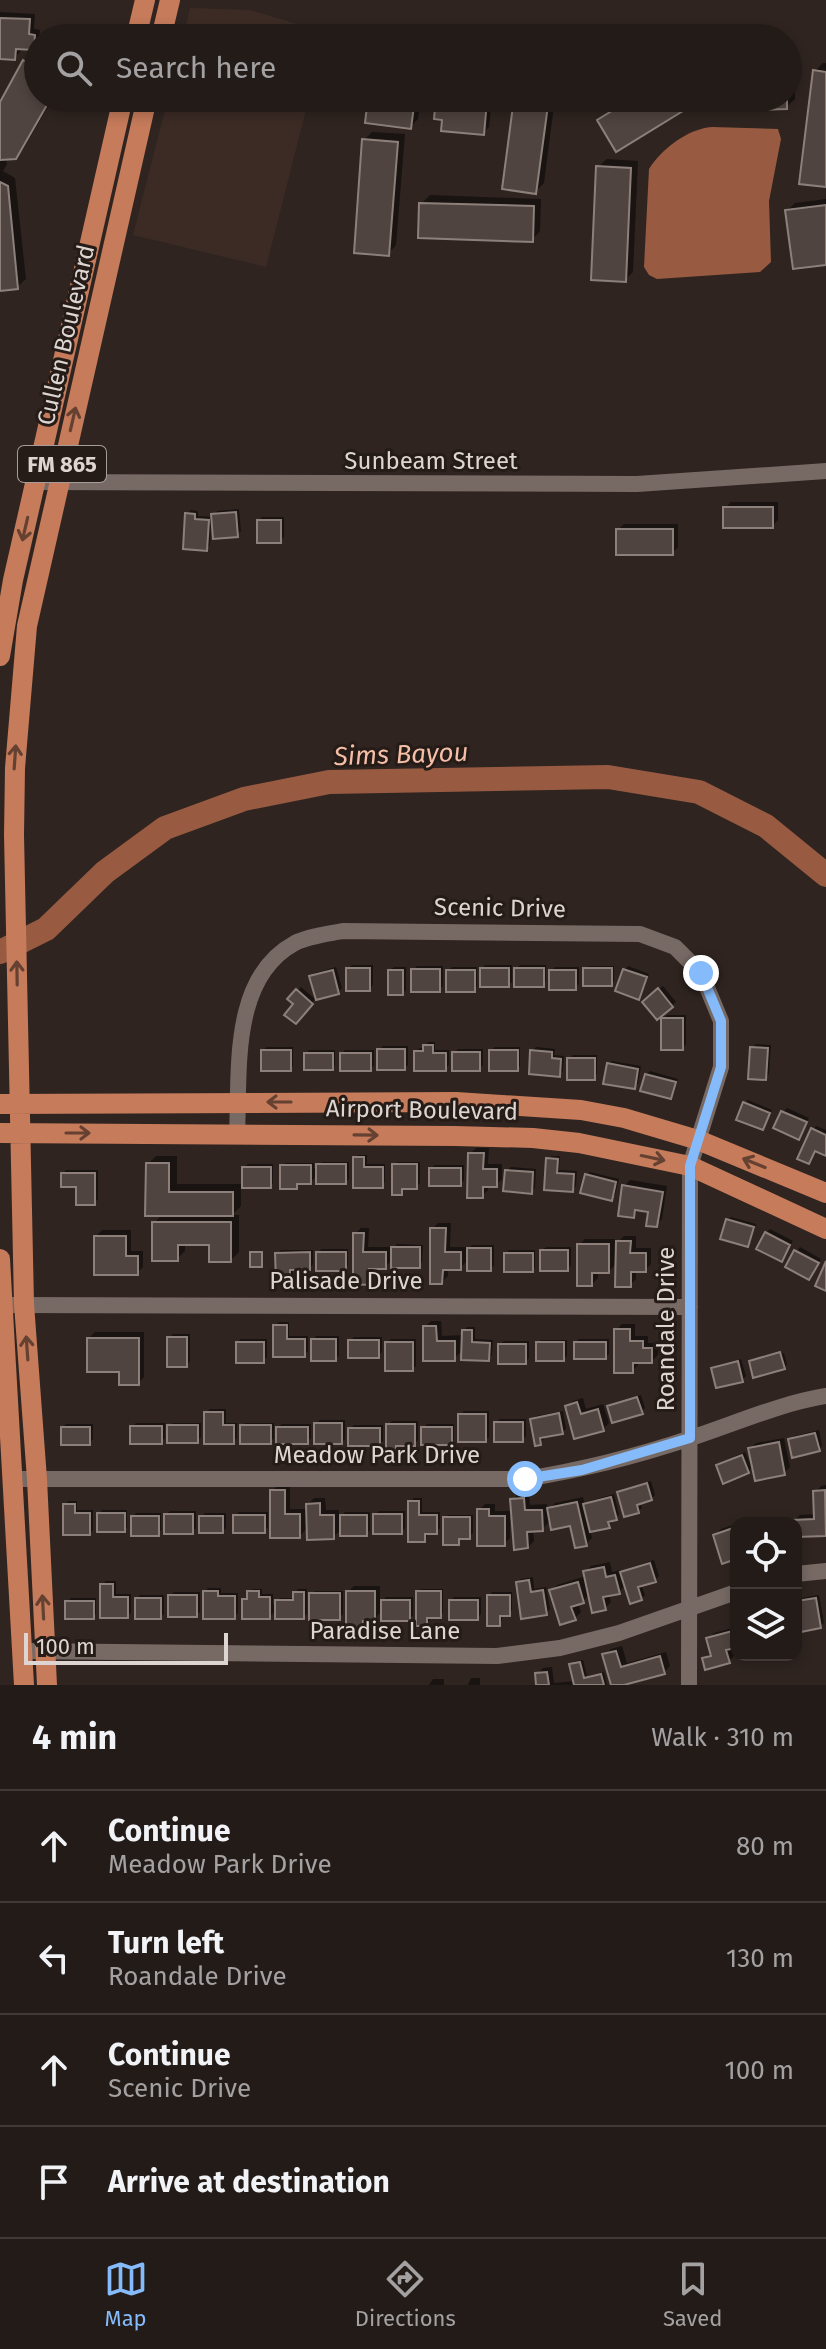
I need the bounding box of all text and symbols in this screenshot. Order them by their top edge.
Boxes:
search box [24,24,802,112]
icon: search [52,46,96,90]
text: Search here [116,50,276,86]
street label: Cullen Boulevard [32,242,100,428]
one-way arrow [66,407,81,432]
road number: FM 865 [18,446,106,482]
street label: Sunbeam Street [344,447,518,475]
one-way arrow [17,516,32,541]
water label: Sims Bayou [332,737,469,772]
one-way arrow [8,744,23,771]
street label: Scenic Drive [434,893,566,923]
route end [683,955,719,991]
one-way arrow [9,960,24,987]
one-way arrow [266,1094,293,1110]
street label: Airport Boulevard [326,1094,518,1126]
one-way arrow [64,1125,91,1141]
one-way arrow [352,1127,379,1143]
one-way arrow [640,1151,666,1166]
one-way arrow [742,1155,767,1169]
street label: Roandale Drive [652,1247,680,1411]
street label: Palisade Drive [269,1267,423,1295]
one-way arrow [19,1335,34,1362]
street label: Meadow Park Drive [274,1441,480,1469]
route start [507,1461,543,1497]
map controls [730,1517,802,1661]
button: locate [730,1517,802,1589]
button: layers [730,1589,802,1661]
one-way arrow [36,1594,51,1621]
street label: Paradise Lane [310,1617,460,1645]
scale bar [24,1629,228,1665]
text: 100 m [36,1633,95,1660]
text: 4 min [32,1717,117,1758]
text: Walk · 310 m [651,1722,794,1753]
text: Continue [108,1813,231,1849]
icon: ahead [32,1824,76,1868]
text: 80 m [736,1831,794,1862]
text: Meadow Park Drive [108,1849,332,1880]
text: Turn left [108,1925,224,1961]
icon: left [32,1936,76,1980]
text: 130 m [726,1943,794,1974]
text: Roandale Drive [108,1961,287,1992]
text: Continue [108,2037,231,2073]
icon: ahead [32,2048,76,2092]
text: 100 m [725,2055,794,2086]
text: Scenic Drive [108,2073,251,2104]
icon: arrive [32,2160,76,2204]
text: Arrive at destination [108,2164,390,2200]
tab: Map [104,2257,148,2332]
tab: Directions [355,2257,456,2332]
tab: Saved [663,2257,722,2332]

